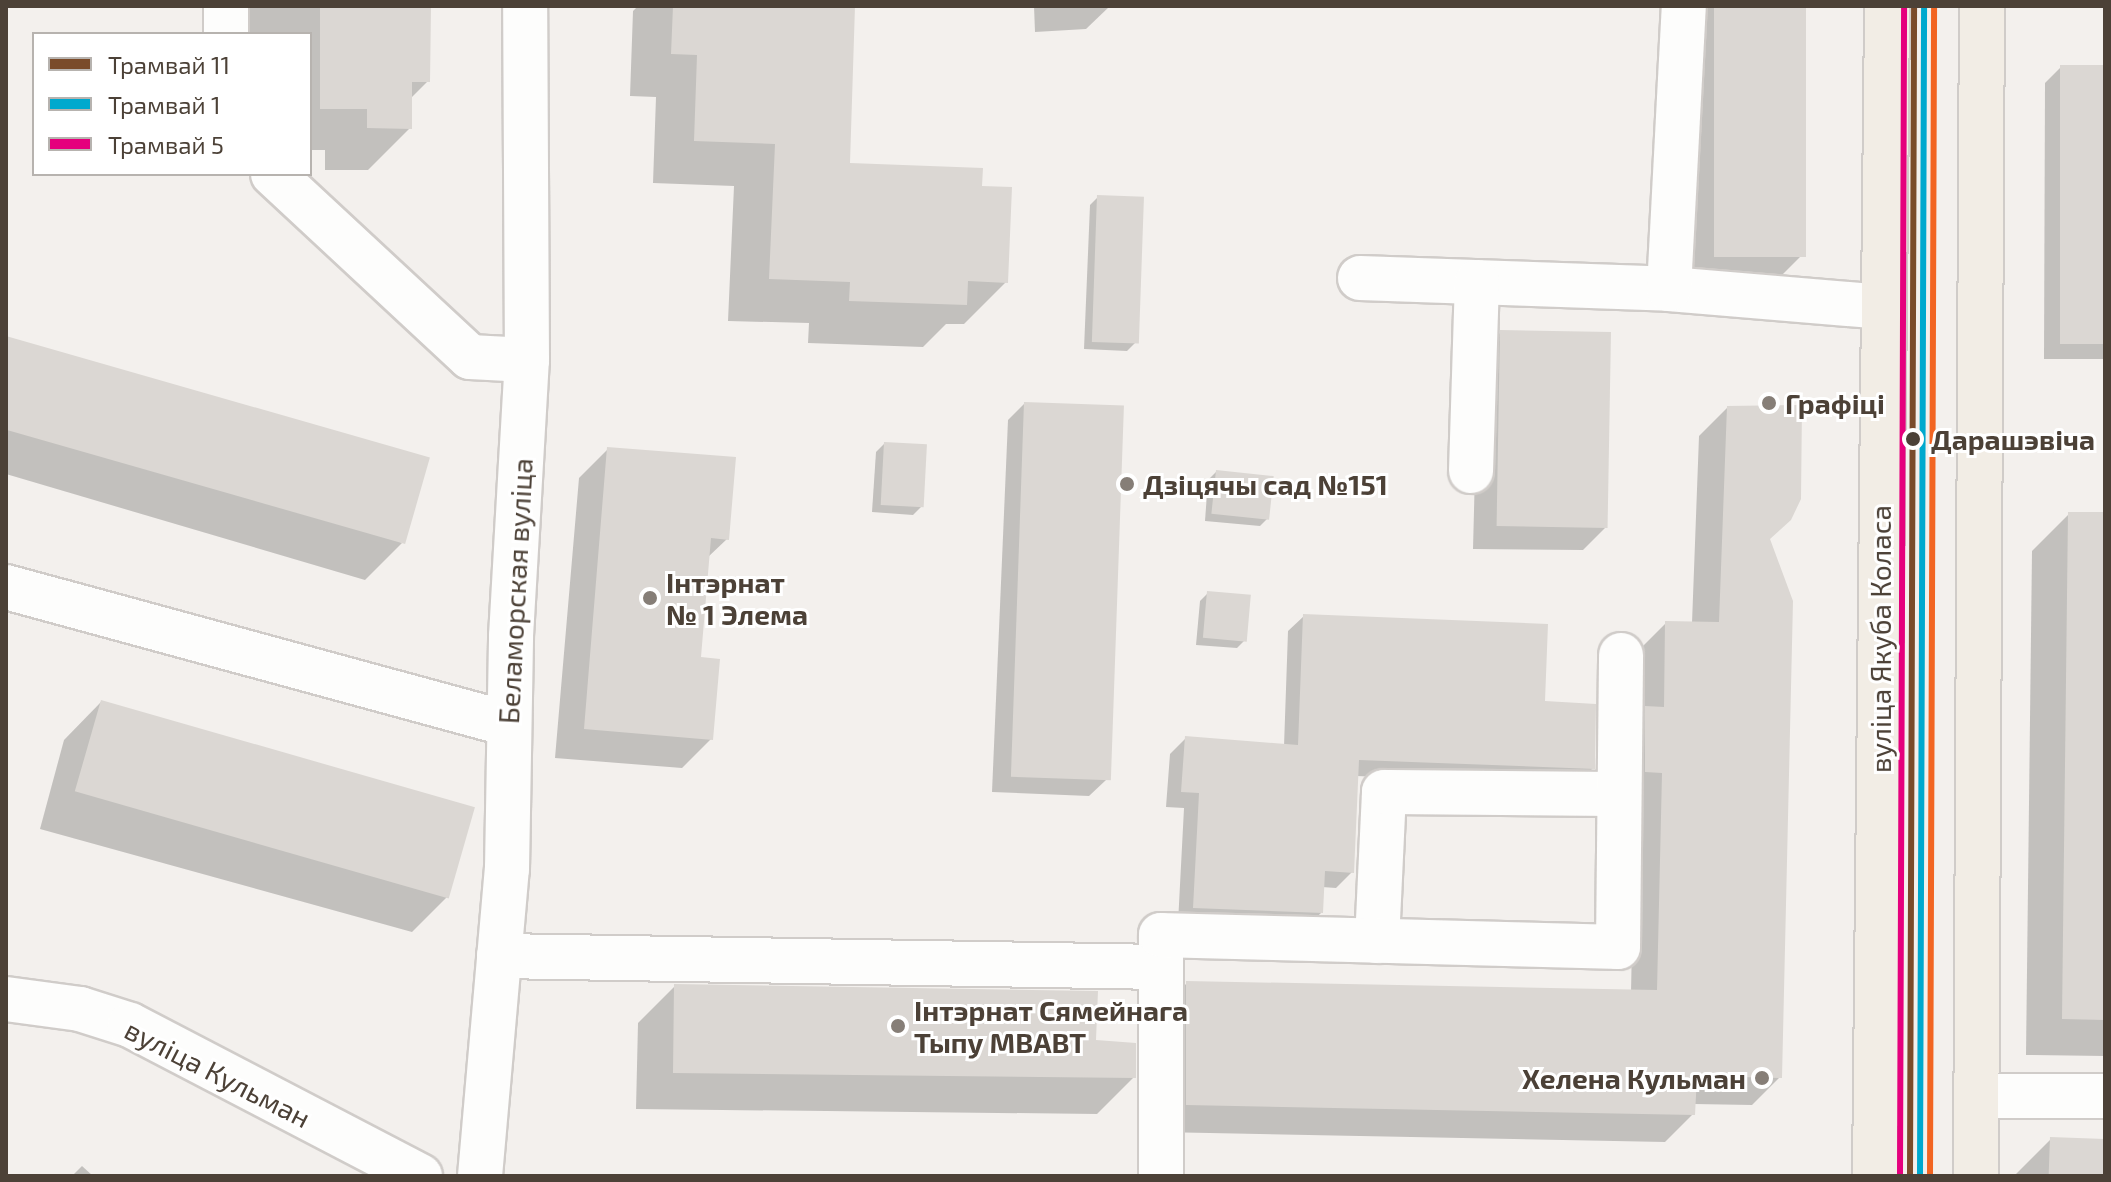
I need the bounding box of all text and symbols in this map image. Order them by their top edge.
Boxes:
legend [32,32,312,176]
text: Трамвай 11 [108,50,230,79]
text: Трамвай 1 [108,90,221,119]
text: Трамвай 5 [108,130,224,159]
place label: Графіці [1785,386,1885,420]
marker: Графіці [1760,394,1778,412]
place label: Дарашэвіча [1931,422,2095,456]
marker: Дарашэвіча [1902,428,1924,450]
street label: Беламорская вуліца [491,457,539,725]
place label: Дзіцячы сад №151 [1143,467,1388,501]
marker: Дзіцячы сад №151 [1118,475,1136,493]
street label: вуліца Якуба Коласа [1863,505,1897,773]
place label: Інтэрнат № 1 Элема [666,565,808,631]
marker: Інтэрнат № 1 Элема [641,589,659,607]
place label: Інтэрнат Сямейнага Тыпу МВАВТ [914,993,1188,1059]
street label: вуліца Кульман [120,1012,316,1134]
marker: Інтэрнат Сямейнага Тыпу МВАВТ [889,1017,907,1035]
place label: Хелена Кульман [1522,1061,1746,1095]
marker: Хелена Кульман [1753,1069,1771,1087]

